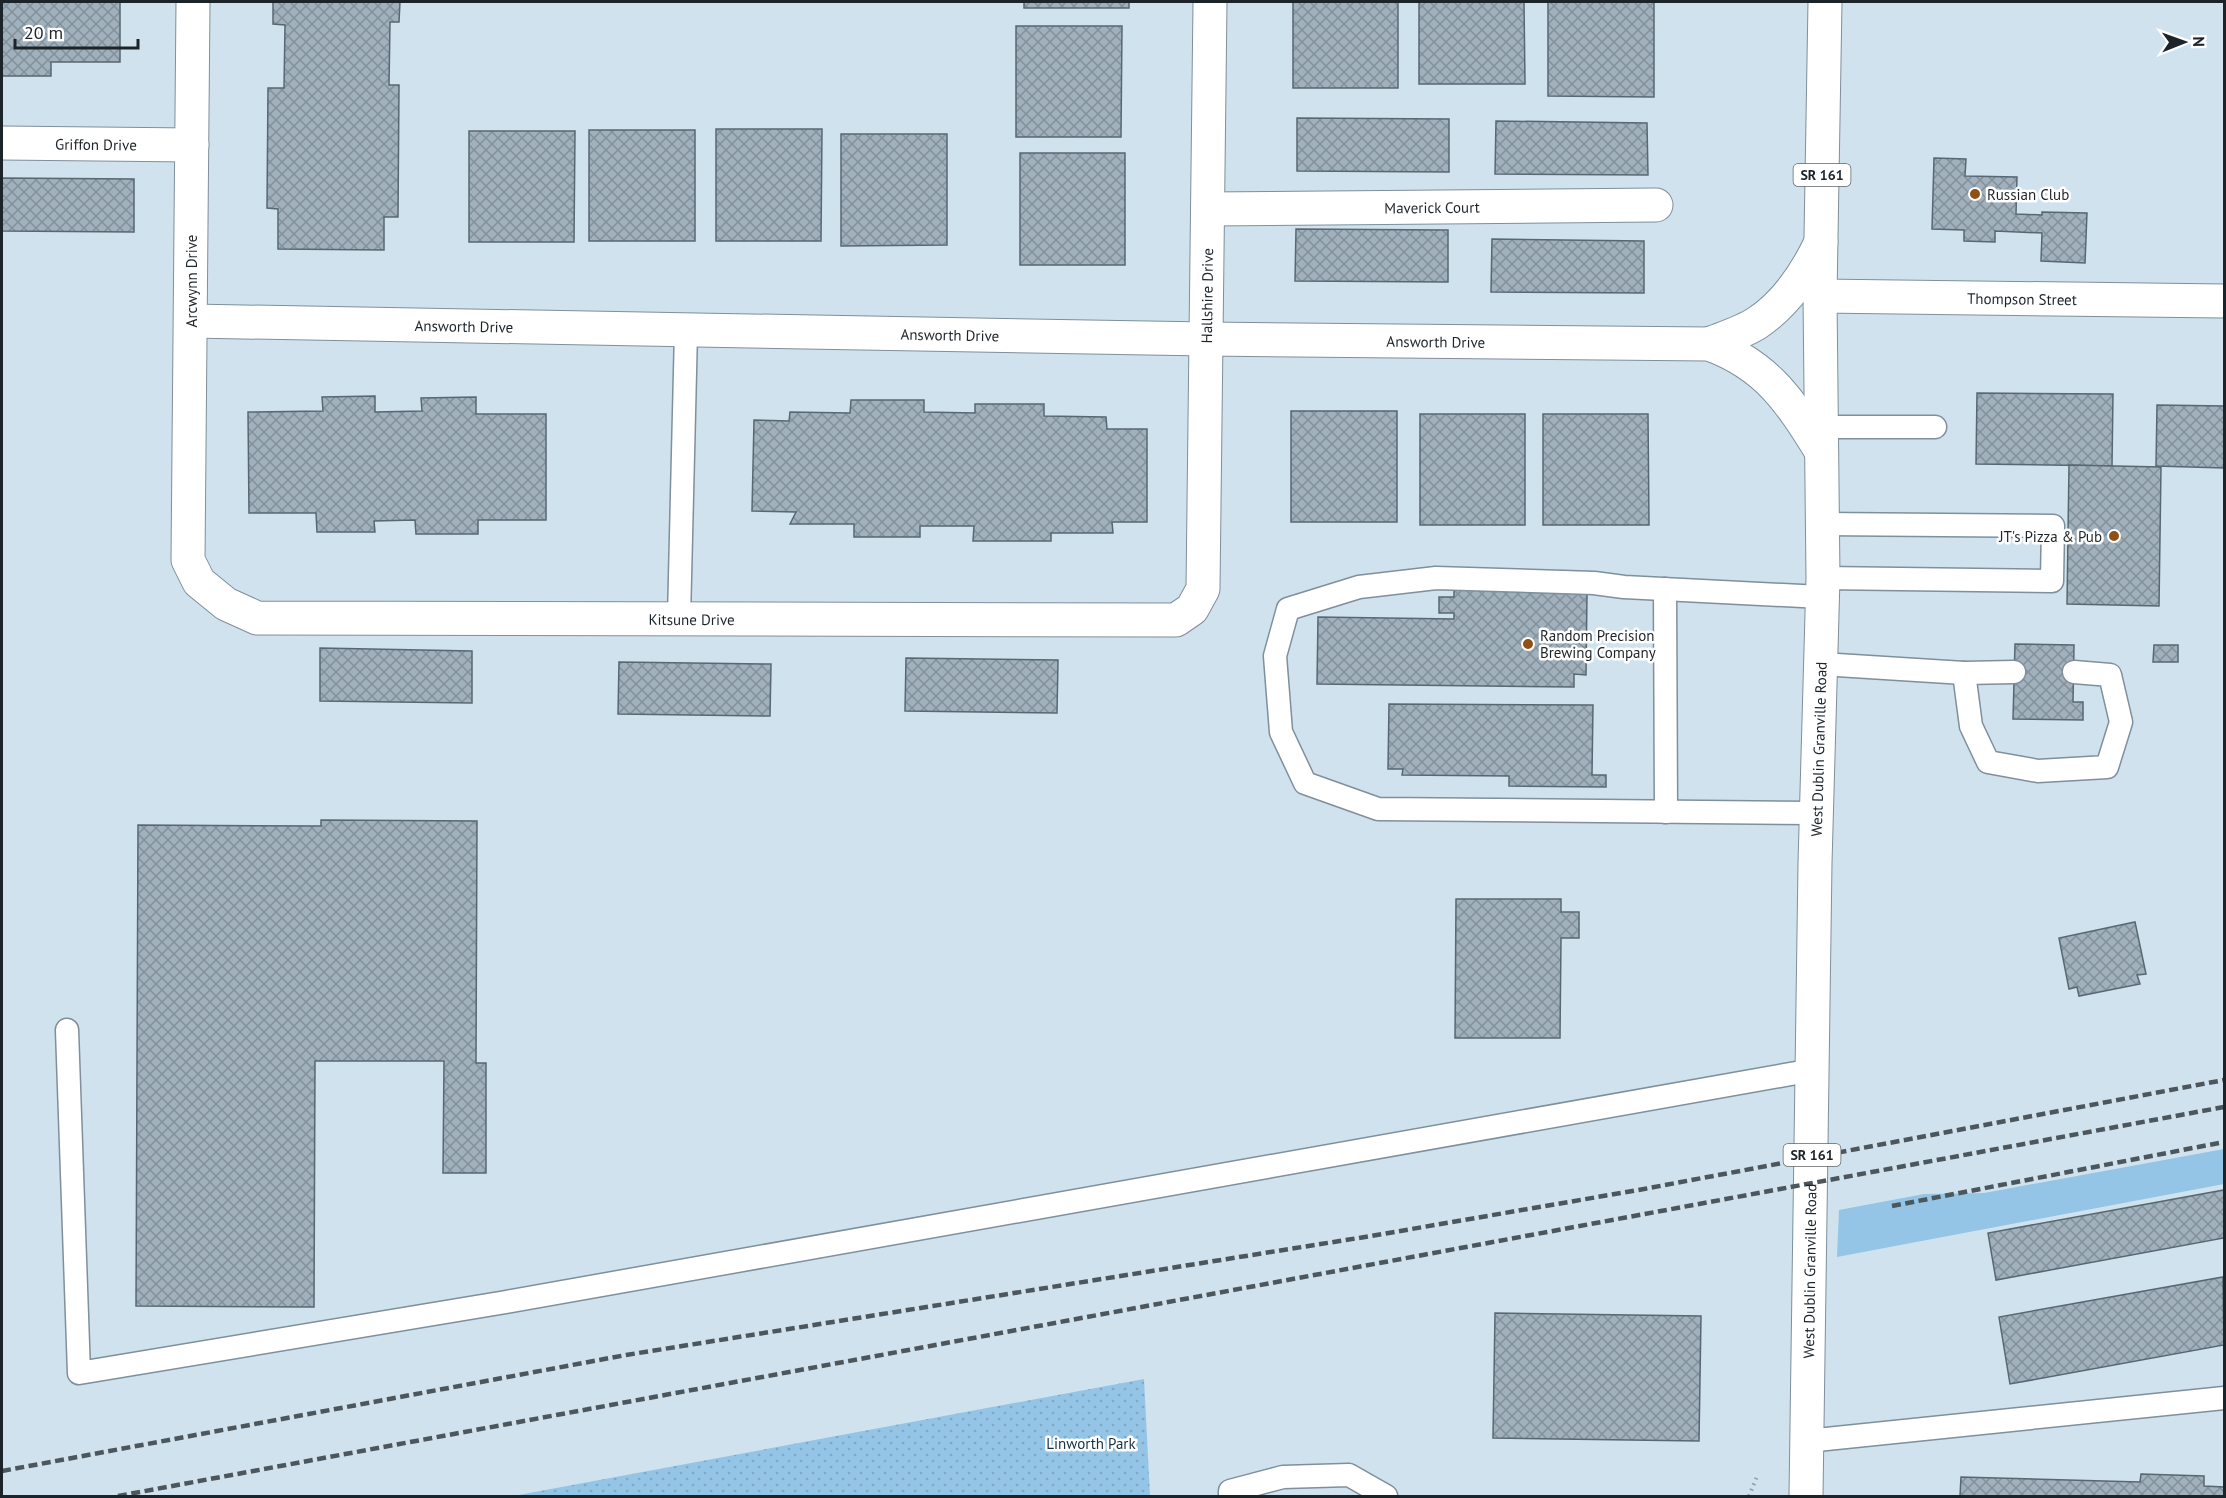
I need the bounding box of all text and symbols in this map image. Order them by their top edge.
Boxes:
scale bar [15,12,138,50]
north arrow [2154,12,2214,72]
text: 20 m [24,21,63,44]
text: N [2189,36,2209,47]
street label: Griffon Drive [55,134,137,154]
road number: SR 161 [1794,164,1850,186]
place label: Russian Club [1987,185,2069,204]
marker: Russian Club [1968,187,1982,201]
street label: Maverick Court [1384,197,1480,217]
street label: Arcwynn Drive [182,235,201,327]
street label: Hallshire Drive [1196,248,1217,343]
street label: Thompson Street [1967,288,2077,309]
street label: Answorth Drive [414,315,514,336]
street label: Answorth Drive [900,324,999,345]
street label: Answorth Drive [1386,331,1485,351]
place label: JT's Pizza & Pub [1998,527,2102,546]
marker: JT's Pizza & Pub [2107,529,2121,543]
street label: Kitsune Drive [648,609,735,629]
place label: Random Precision Brewing Company [1540,626,1656,662]
marker: Random Precision Brewing Company [1521,637,1535,651]
street label: West Dublin Granville Road [1806,661,1830,837]
road number: SR 161 [1784,1144,1840,1166]
street label: West Dublin Granville Road [1798,1183,1820,1359]
park label: Linworth Park [1046,1434,1136,1453]

